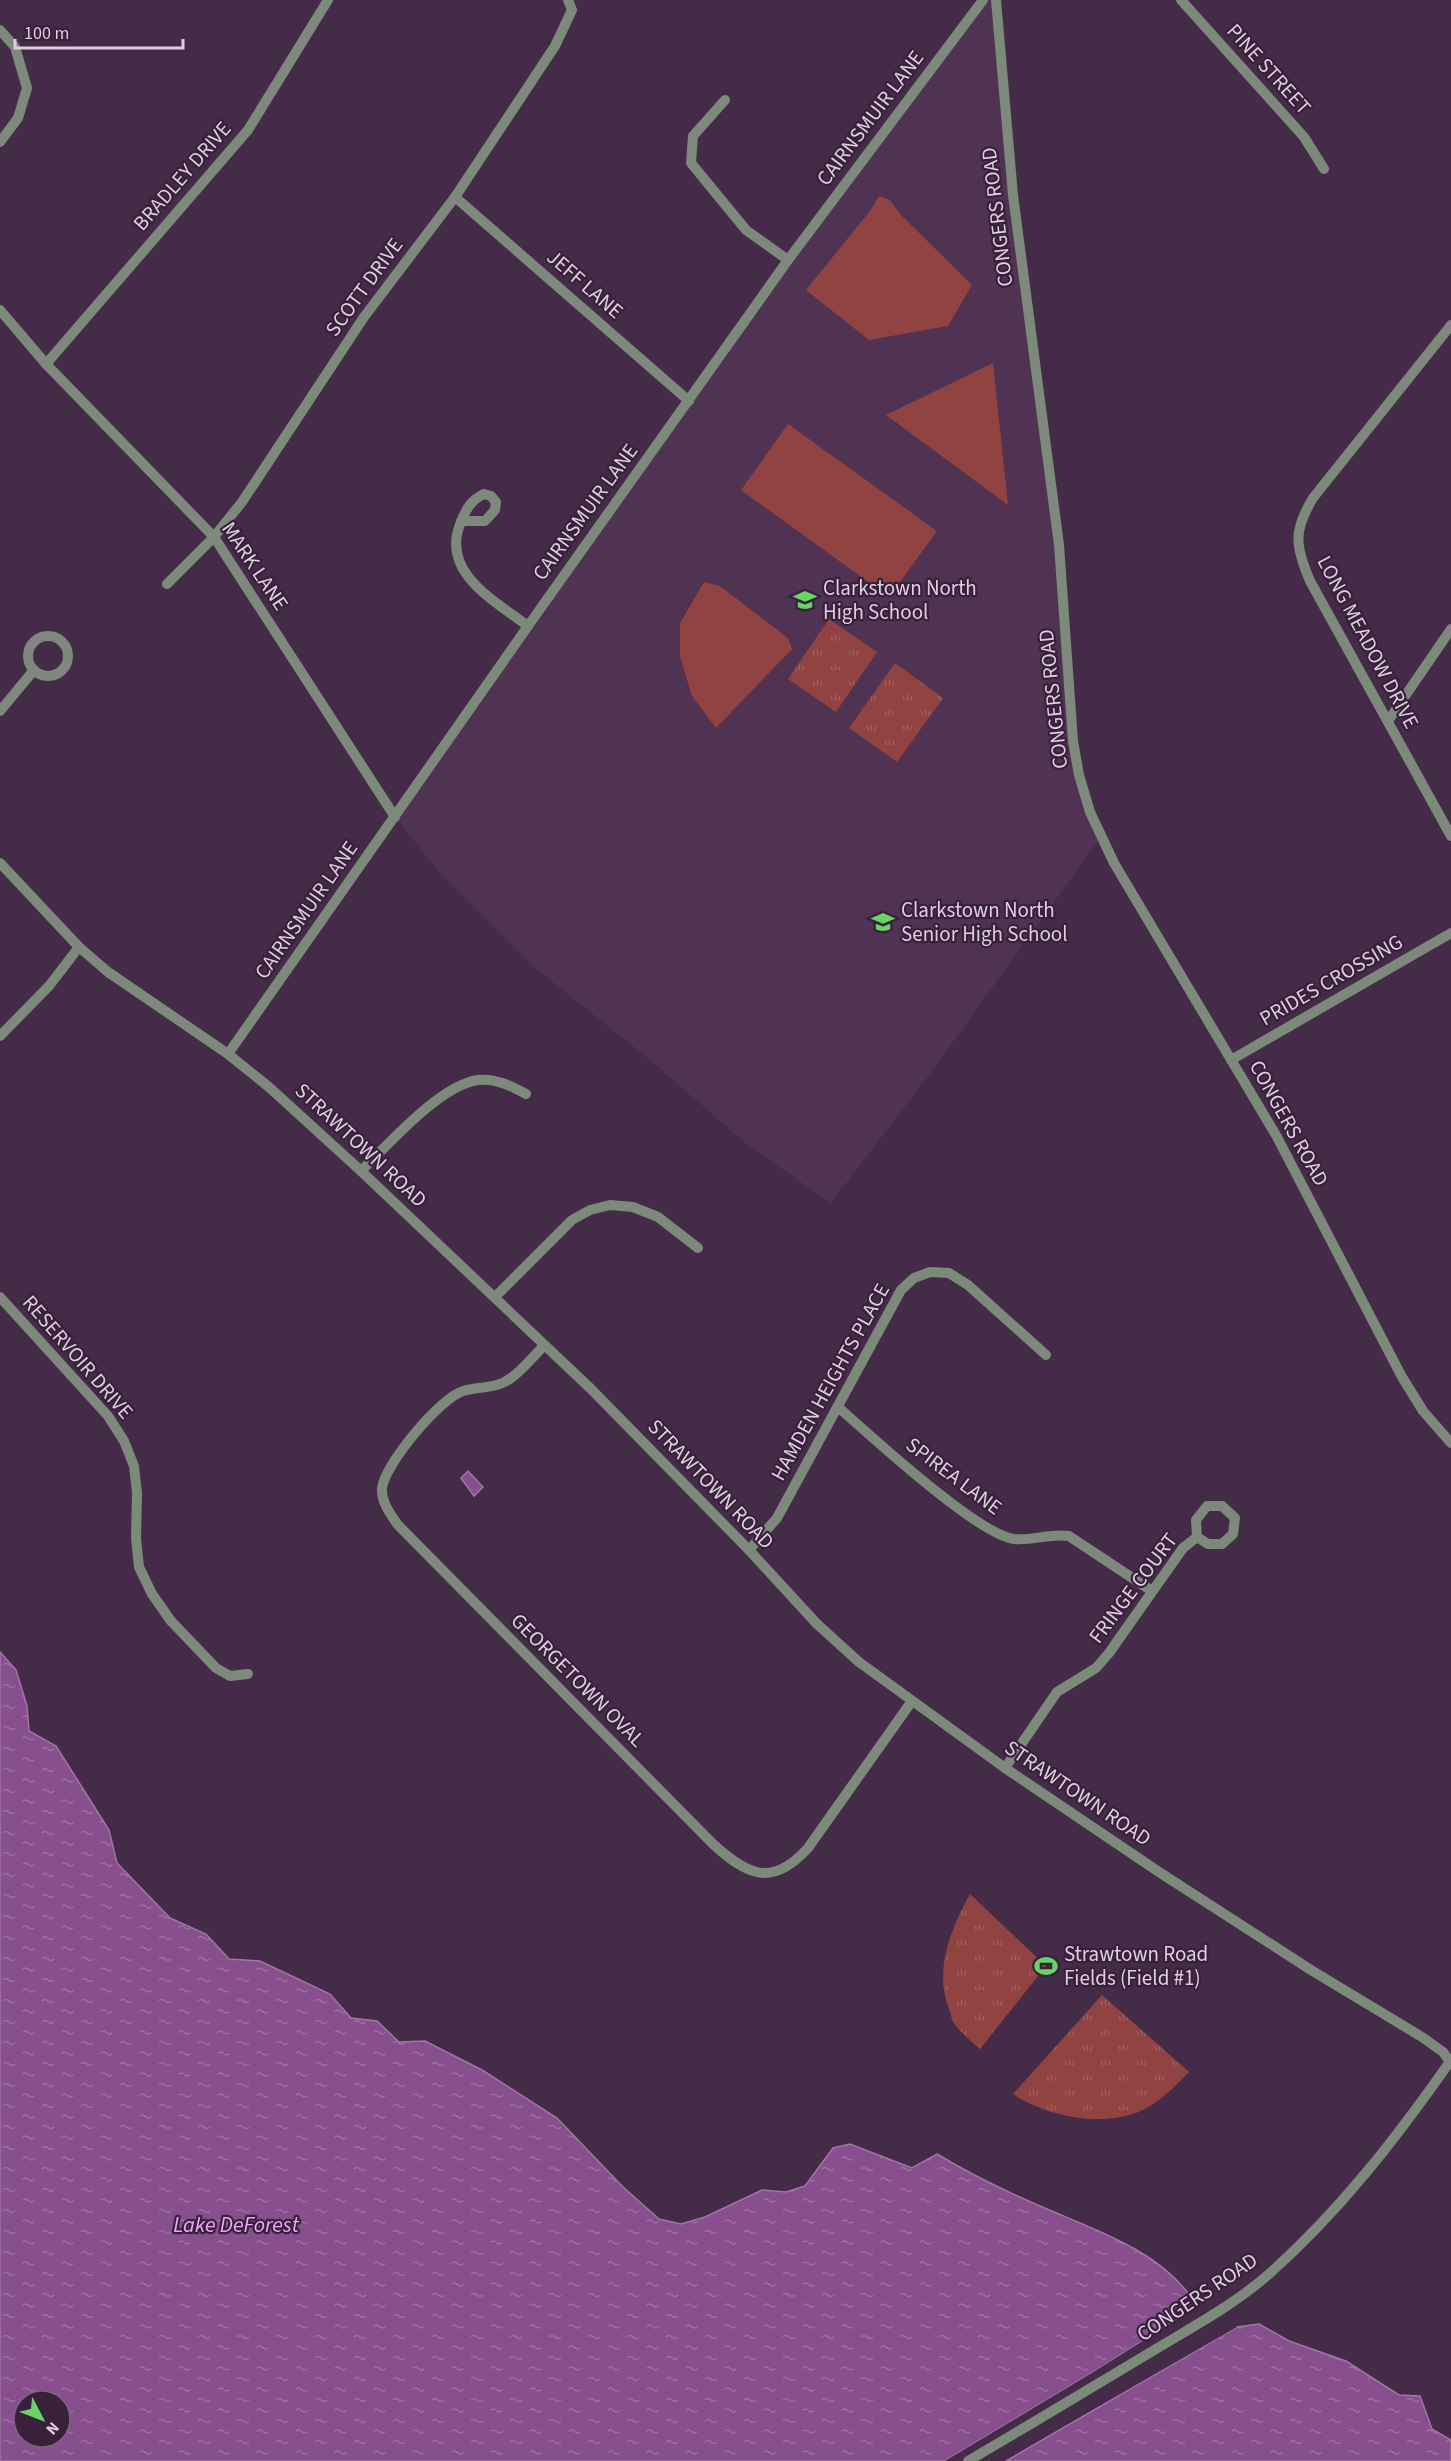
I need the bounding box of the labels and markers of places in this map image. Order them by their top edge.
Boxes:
place label: Clarkstown North High School [823,573,977,627]
school or university icon: Clarkstown North High School [792,587,818,613]
place label: Clarkstown North Senior High School [901,895,1068,949]
school or university icon: Clarkstown North Senior High School [870,909,896,935]
place label: Strawtown Road Fields (Field #1) [1064,1939,1208,1993]
sports icon: Strawtown Road Fields (Field #1) [1033,1953,1059,1979]

